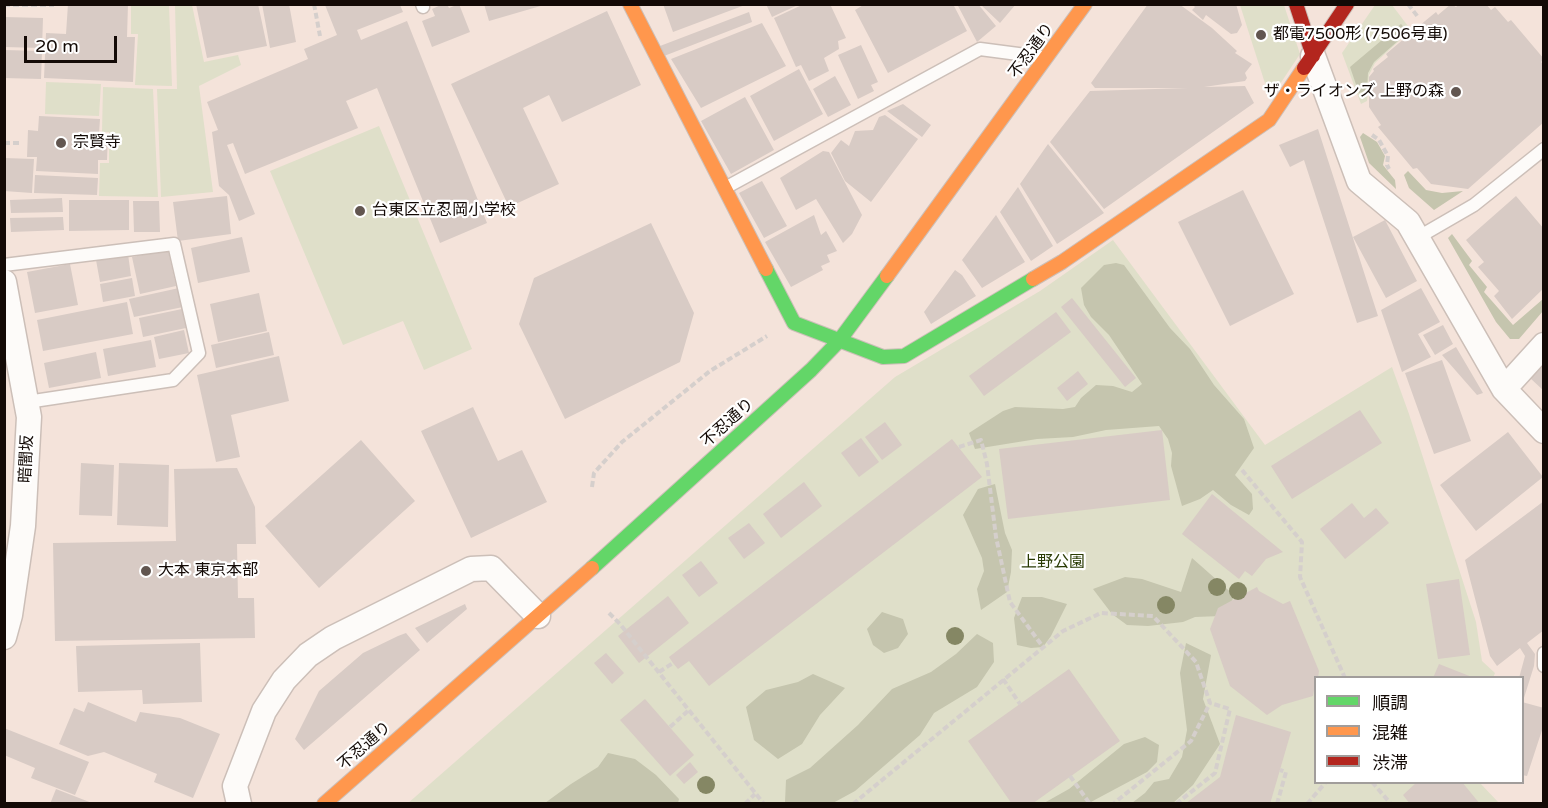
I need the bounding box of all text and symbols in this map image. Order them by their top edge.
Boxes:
street label: 不忍通り [1005,19,1059,83]
scale bar [27,24,120,62]
place label: 都電7500形 (7506号車) [1273,25,1448,45]
marker: 都電7500形 (7506号車) [1254,28,1268,42]
text: 20 m [35,35,79,57]
place label: ザ・ライオンズ 上野の森 [1264,82,1444,102]
marker: ザ・ライオンズ 上野の森 [1449,85,1463,99]
place label: 宗賢寺 [73,133,121,153]
marker: 宗賢寺 [54,136,68,150]
place label: 台東区立忍岡小学校 [372,201,516,221]
marker: 台東区立忍岡小学校 [353,204,367,218]
street label: 不忍通り [698,394,758,452]
street label: 暗闇坂 [16,435,38,483]
park label: 上野公園 [1021,553,1085,573]
place label: 大本 東京本部 [158,561,258,581]
marker: 大本 東京本部 [139,564,153,578]
legend [1314,676,1524,784]
text: 順調 [1372,692,1408,714]
street label: 不忍通り [335,718,395,774]
text: 混雑 [1372,722,1408,744]
text: 渋滞 [1372,752,1408,774]

